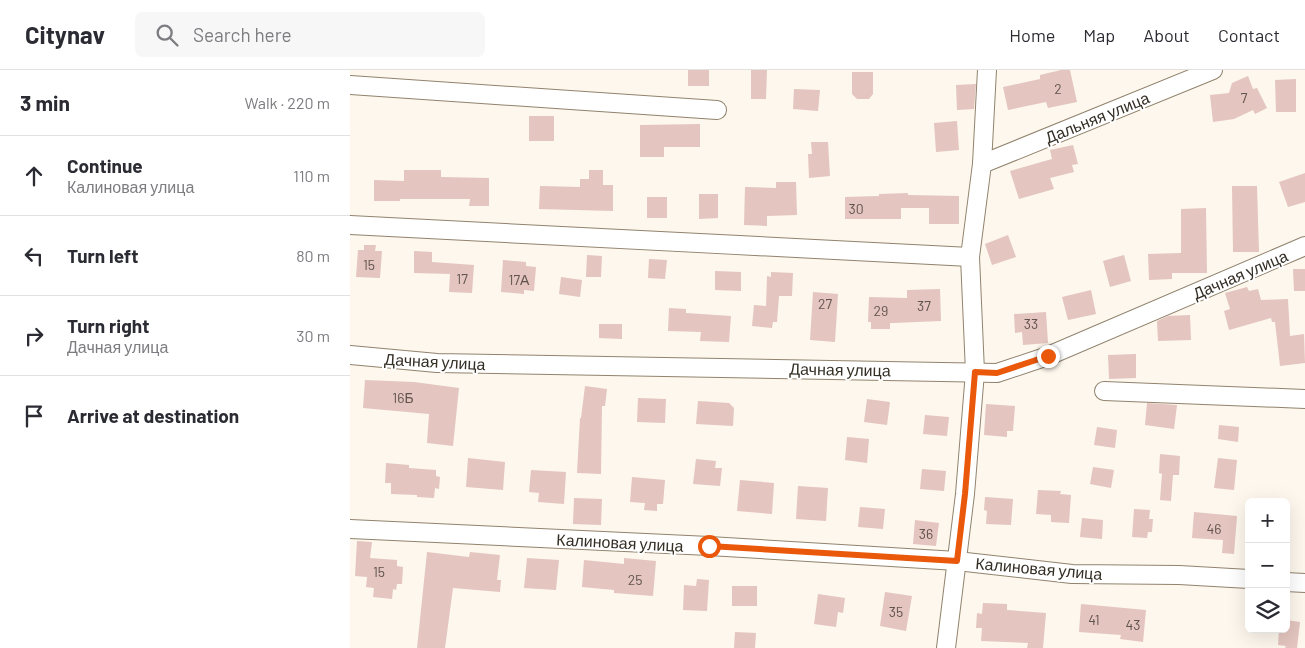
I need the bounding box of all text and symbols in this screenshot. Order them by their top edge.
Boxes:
search box [135,12,485,57]
text: Citynav [25,20,105,49]
icon: search [153,21,181,49]
text: Search here [193,23,292,46]
text: Home [1009,24,1055,46]
text: Map [1083,24,1115,46]
text: About [1143,24,1190,46]
text: Contact [1218,24,1280,46]
house number: 2 [1054,80,1062,97]
street label: Дальняя улица [1042,87,1152,147]
house number: 7 [1241,89,1248,106]
text: 3 min [20,90,70,115]
text: Walk · 220 m [244,93,330,112]
text: Continue [67,154,143,177]
icon: ahead [20,162,48,190]
text: 110 m [293,166,330,185]
text: Калиновая улица [67,177,194,196]
house number: 30 [848,200,864,217]
icon: left [20,242,48,270]
text: Turn left [67,244,138,267]
street label: Дачная улица [1190,245,1290,303]
text: 80 m [296,246,330,265]
house number: 15 [363,256,375,273]
house number: 17 [456,270,468,287]
house number: 17А [509,271,530,288]
house number: 27 [818,295,832,312]
house number: 37 [917,297,931,314]
house number: 29 [874,302,888,319]
text: Turn right [67,314,149,337]
house number: 33 [1024,315,1038,332]
icon: right [20,322,48,350]
text: 30 m [296,326,330,345]
text: Дачная улица [67,337,168,356]
route end [1037,345,1060,368]
street label: Дачная улица [384,349,486,373]
street label: Дачная улица [789,359,891,379]
house number: 16Б [392,389,414,406]
icon: arrive [20,402,48,430]
text: Arrive at destination [67,404,239,427]
map controls [1245,498,1290,633]
button: + [1245,498,1290,543]
house number: 46 [1207,520,1221,537]
house number: 36 [919,525,933,542]
street label: Калиновая улица [556,529,684,555]
route start [698,535,721,558]
button: − [1245,543,1290,588]
street label: Калиновая улица [975,553,1103,583]
house number: 15 [373,563,385,580]
house number: 25 [628,571,642,588]
button: layers [1245,588,1290,633]
house number: 35 [889,603,903,620]
house number: 41 [1088,611,1100,628]
house number: 43 [1126,616,1140,633]

